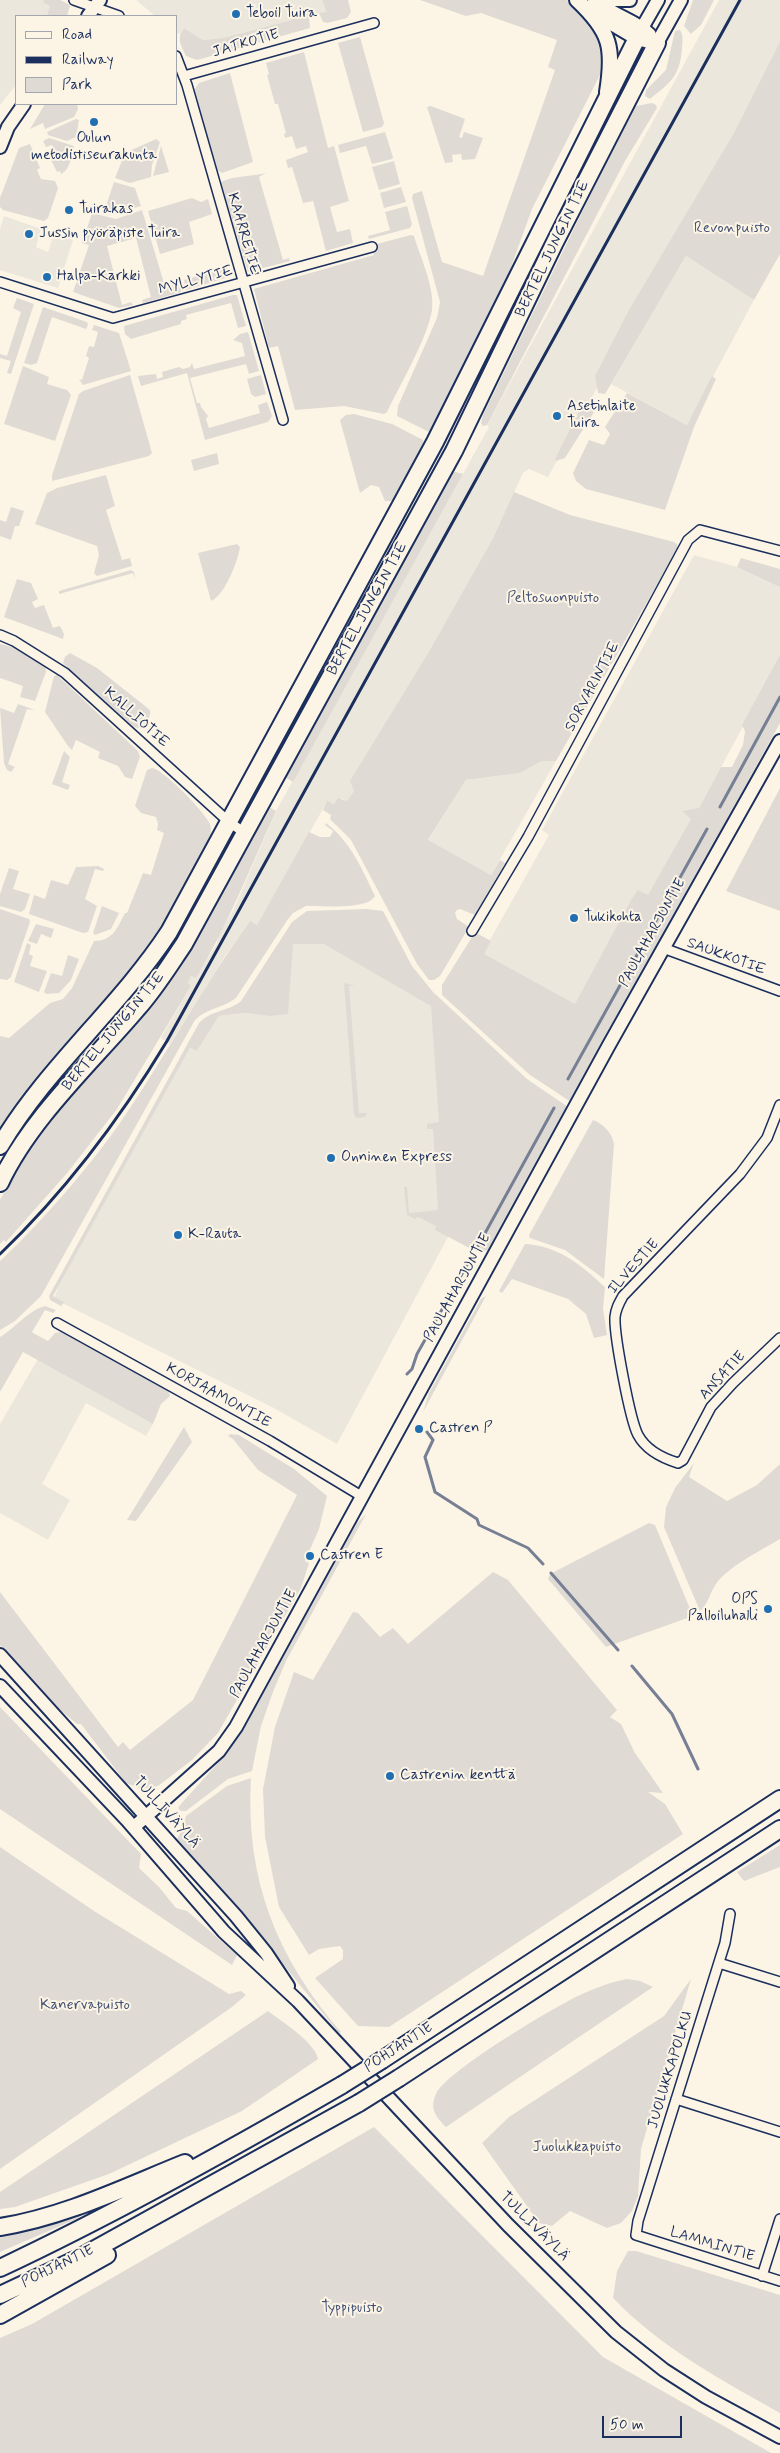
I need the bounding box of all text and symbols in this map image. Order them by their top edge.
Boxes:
place label: Teboil Tuira [246,5,317,23]
marker: Teboil Tuira [230,8,242,20]
legend [15,15,178,105]
text: Road [62,25,92,45]
street label: JATKOTIE [211,26,281,62]
text: Railway [62,50,114,70]
text: Park [62,75,92,95]
marker: Oulun metodistiseurakunta [88,116,100,128]
place label: Oulun metodistiseurakunta [31,130,157,165]
street label: BERTEL JUNGIN TIE [512,178,594,320]
street label: KAARRETIE [223,191,263,277]
place label: Tuirakas [79,201,133,219]
marker: Tuirakas [63,204,75,216]
park label: Revonpuisto [694,220,770,238]
place label: Jussin pyöräpiste Tuira [39,225,180,243]
marker: Jussin pyöräpiste Tuira [23,228,35,240]
street label: MYLLYTIE [157,262,235,300]
place label: Halpa-Karkki [57,268,141,286]
marker: Halpa-Karkki [41,271,53,283]
place label: Asetinlaite Tuira [567,398,636,433]
marker: Asetinlaite Tuira [551,410,563,422]
street label: BERTEL JUNGIN TIE [324,539,412,679]
park label: Peltosuonpuisto [507,590,599,608]
street label: SORVARINTIE [562,639,624,735]
street label: KALLIOTIE [100,684,172,752]
street label: PAULAHARJUNTIE [616,876,690,990]
place label: Tukikohta [584,909,642,927]
marker: Tukikohta [568,912,580,924]
street label: SAUKKOTIE [684,934,768,980]
street label: BERTEL JUNGIN TIE [59,969,169,1095]
place label: Onninen Express [341,1149,452,1167]
marker: Onninen Express [325,1152,337,1164]
place label: K-Rauta [188,1226,241,1244]
marker: K-Rauta [172,1229,184,1241]
street label: PAULAHARJUNTIE [421,1231,495,1345]
street label: ILVESTIE [605,1236,663,1298]
street label: ANSATIE [696,1348,750,1404]
street label: KORJAAMONTIE [162,1360,274,1432]
place label: Castren P [429,1420,492,1438]
marker: Castren P [413,1423,425,1435]
place label: Castren E [320,1547,383,1565]
marker: Castren E [304,1550,316,1562]
street label: PAULAHARJUNTIE [227,1587,301,1701]
place label: OPS Palloiluhalli [688,1591,758,1626]
marker: OPS Palloiluhalli [762,1603,774,1615]
place label: Castrenin kenttä [400,1767,516,1785]
marker: Castrenin kenttä [384,1770,396,1782]
street label: TULLIVÄYLÄ [129,1773,203,1853]
park label: Kanervapuisto [40,1997,130,2015]
street label: JUOLUKKAPOLKU [645,2009,697,2131]
street label: POHJANTIE [361,2019,437,2077]
park label: Juolukkapuisto [533,2139,621,2157]
street label: TULLIVÄYLÄ [496,2189,572,2265]
street label: LAMMINTIE [668,2224,756,2266]
street label: POHJANTIE [19,2242,97,2292]
park label: Typpipuisto [322,2300,382,2318]
scale bar [605,2406,685,2438]
text: 50 m [610,2415,644,2435]

